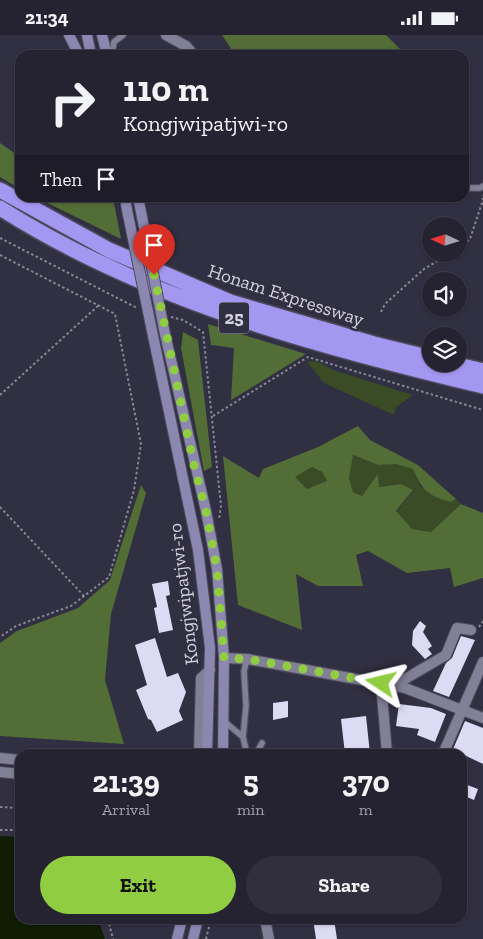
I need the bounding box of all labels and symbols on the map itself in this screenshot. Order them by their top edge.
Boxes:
north arrow [422,217,468,263]
pin [133,224,175,275]
street label: Honam Expressway [205,259,367,331]
road number: 25 [219,303,249,333]
street label: Kongjwipatjwi-ro [163,522,203,666]
position arrow [354,656,406,708]

